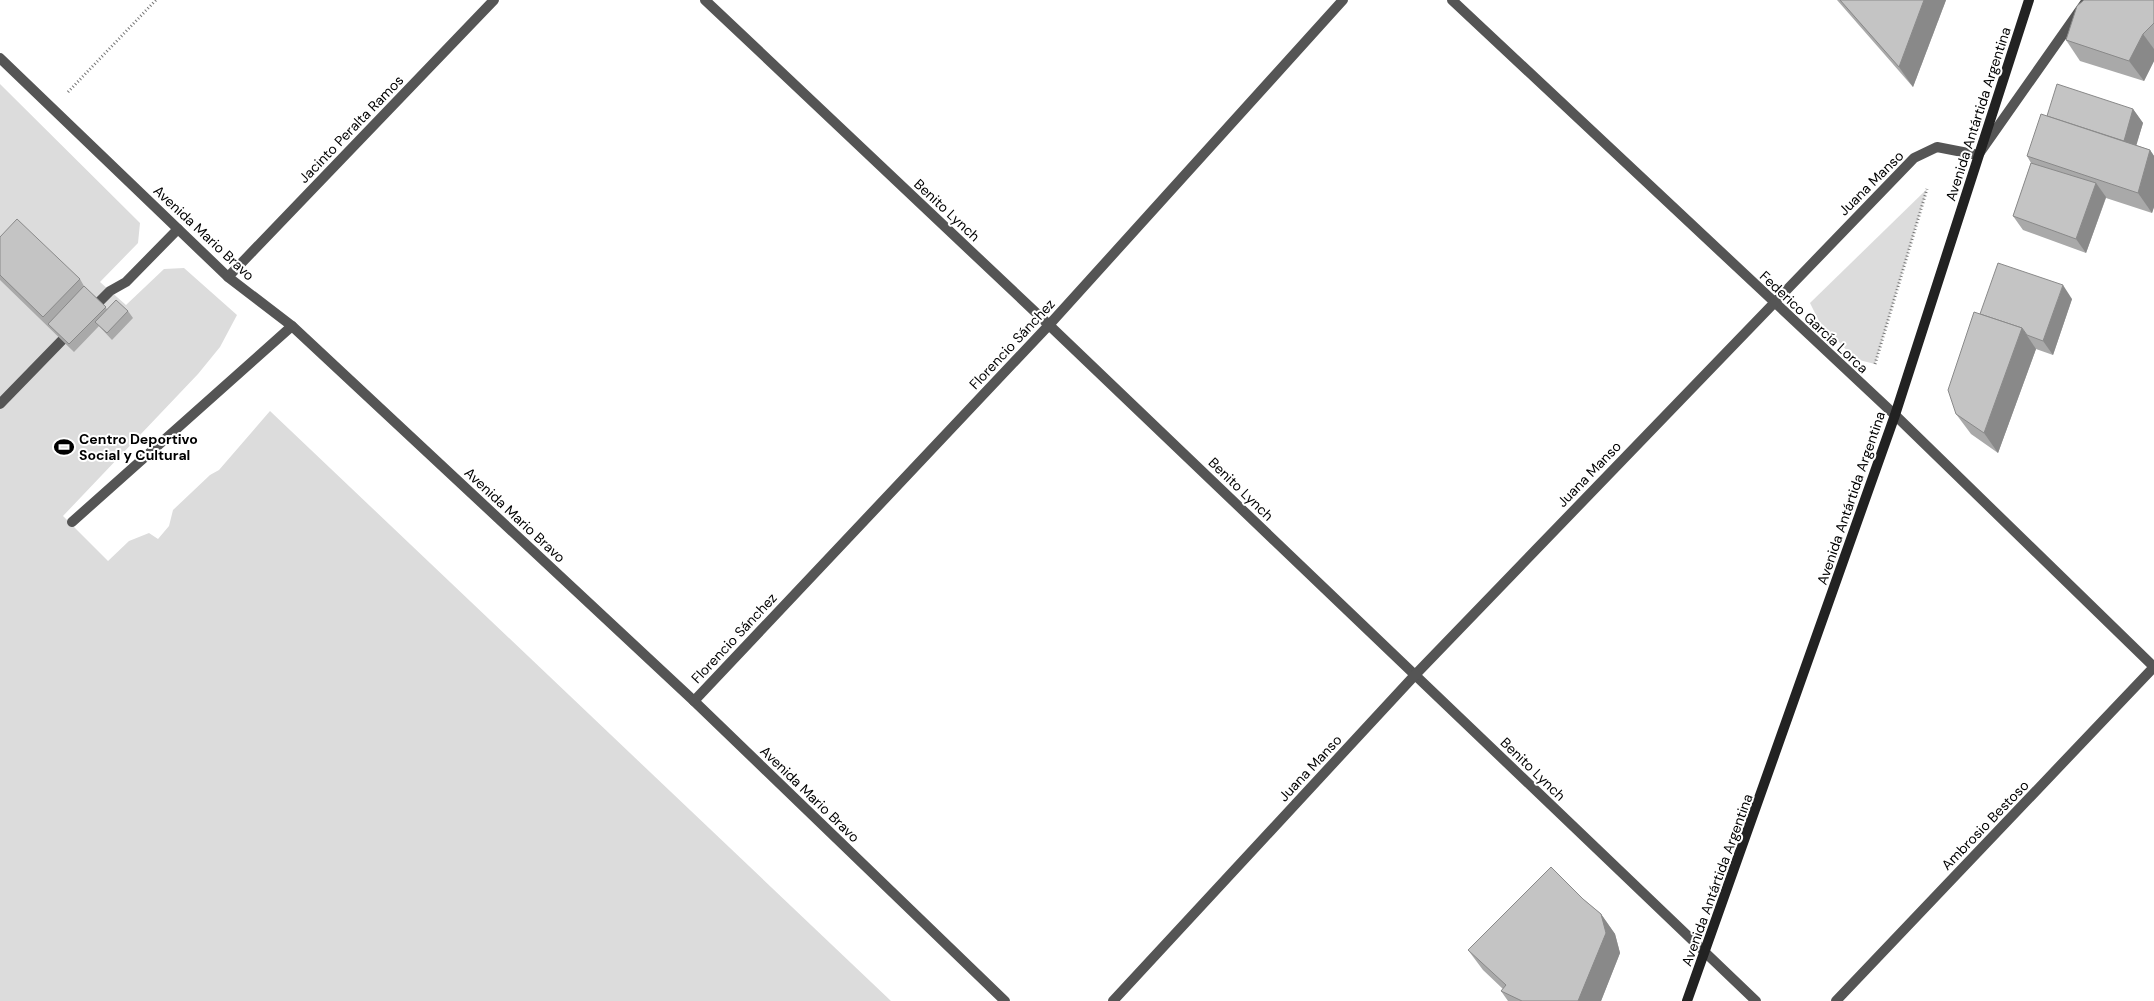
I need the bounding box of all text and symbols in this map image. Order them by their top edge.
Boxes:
street label: Avenida Antártida Argentina [1941,25,2015,203]
street label: Jacinto Peralta Ramos [295,71,407,187]
street label: Juana Manso [1835,147,1907,219]
street label: Benito Lynch [910,175,984,245]
street label: Avenida Mario Bravo [150,182,258,284]
street label: Federico García Lorca [1756,267,1872,377]
street label: Florencio Sánchez [965,295,1059,393]
street label: Avenida Antártida Argentina [1813,409,1889,587]
place label: Centro Deportivo Social y Cultural [79,430,198,464]
sports icon: Centro Deportivo Social y Cultural [53,436,75,458]
street label: Juana Manso [1553,437,1625,511]
street label: Benito Lynch [1205,454,1277,524]
street label: Avenida Mario Bravo [461,464,569,566]
street label: Florencio Sánchez [687,589,781,687]
street label: Juana Manso [1275,731,1345,805]
street label: Benito Lynch [1497,734,1569,804]
street label: Avenida Mario Bravo [757,742,863,846]
street label: Ambrosio Bestoso [1937,776,2033,874]
street label: Avenida Antártida Argentina [1677,791,1757,969]

